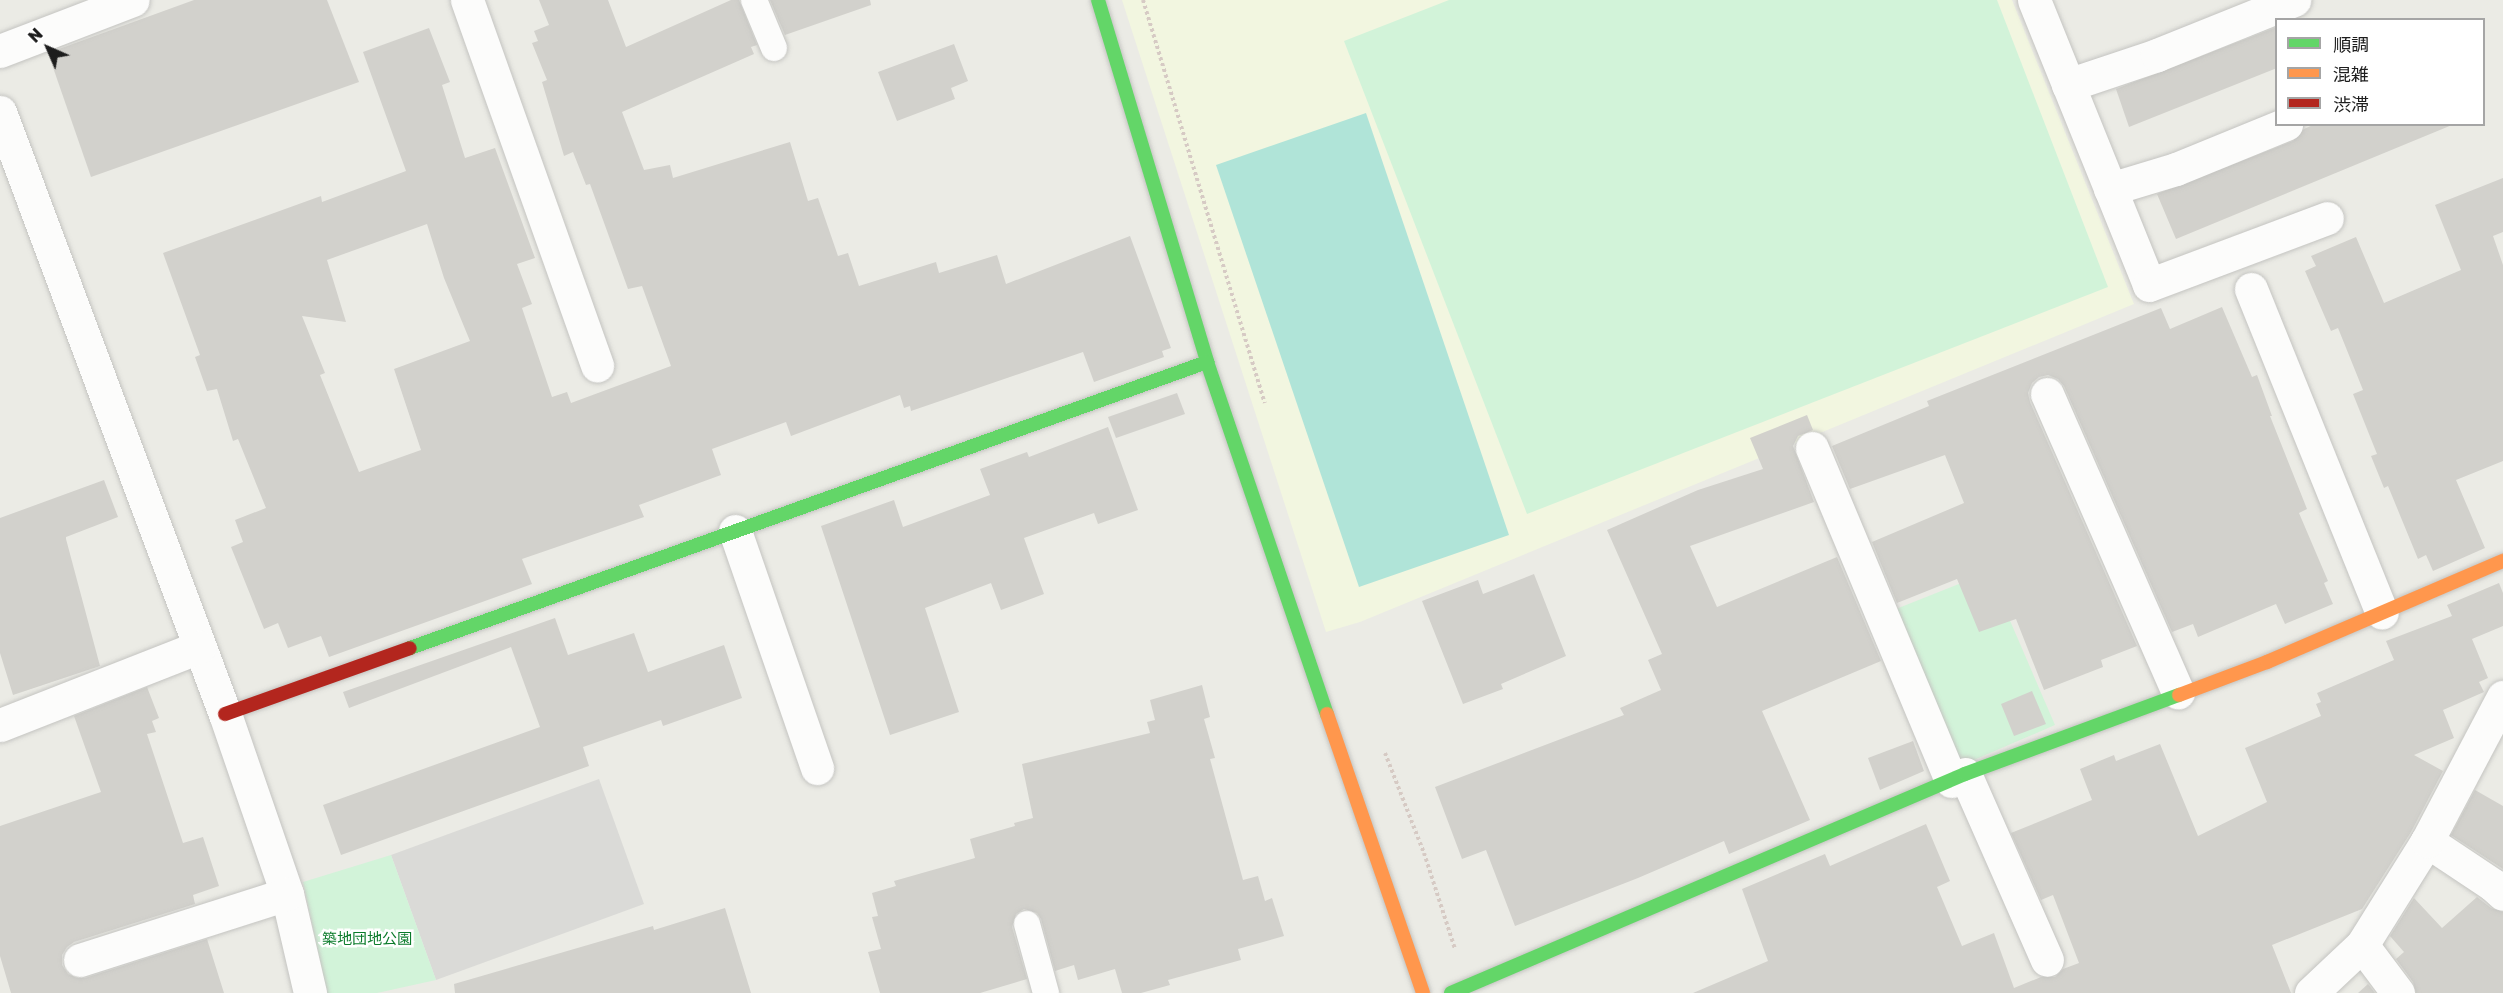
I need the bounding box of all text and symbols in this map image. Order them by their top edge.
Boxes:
north arrow [18,18,78,78]
legend [2275,18,2485,126]
text: N [24,24,47,47]
text: 順調 [2333,33,2369,55]
text: 混雑 [2333,63,2369,85]
text: 渋滞 [2333,93,2369,115]
park label: 築地団地公園 [322,930,412,948]

